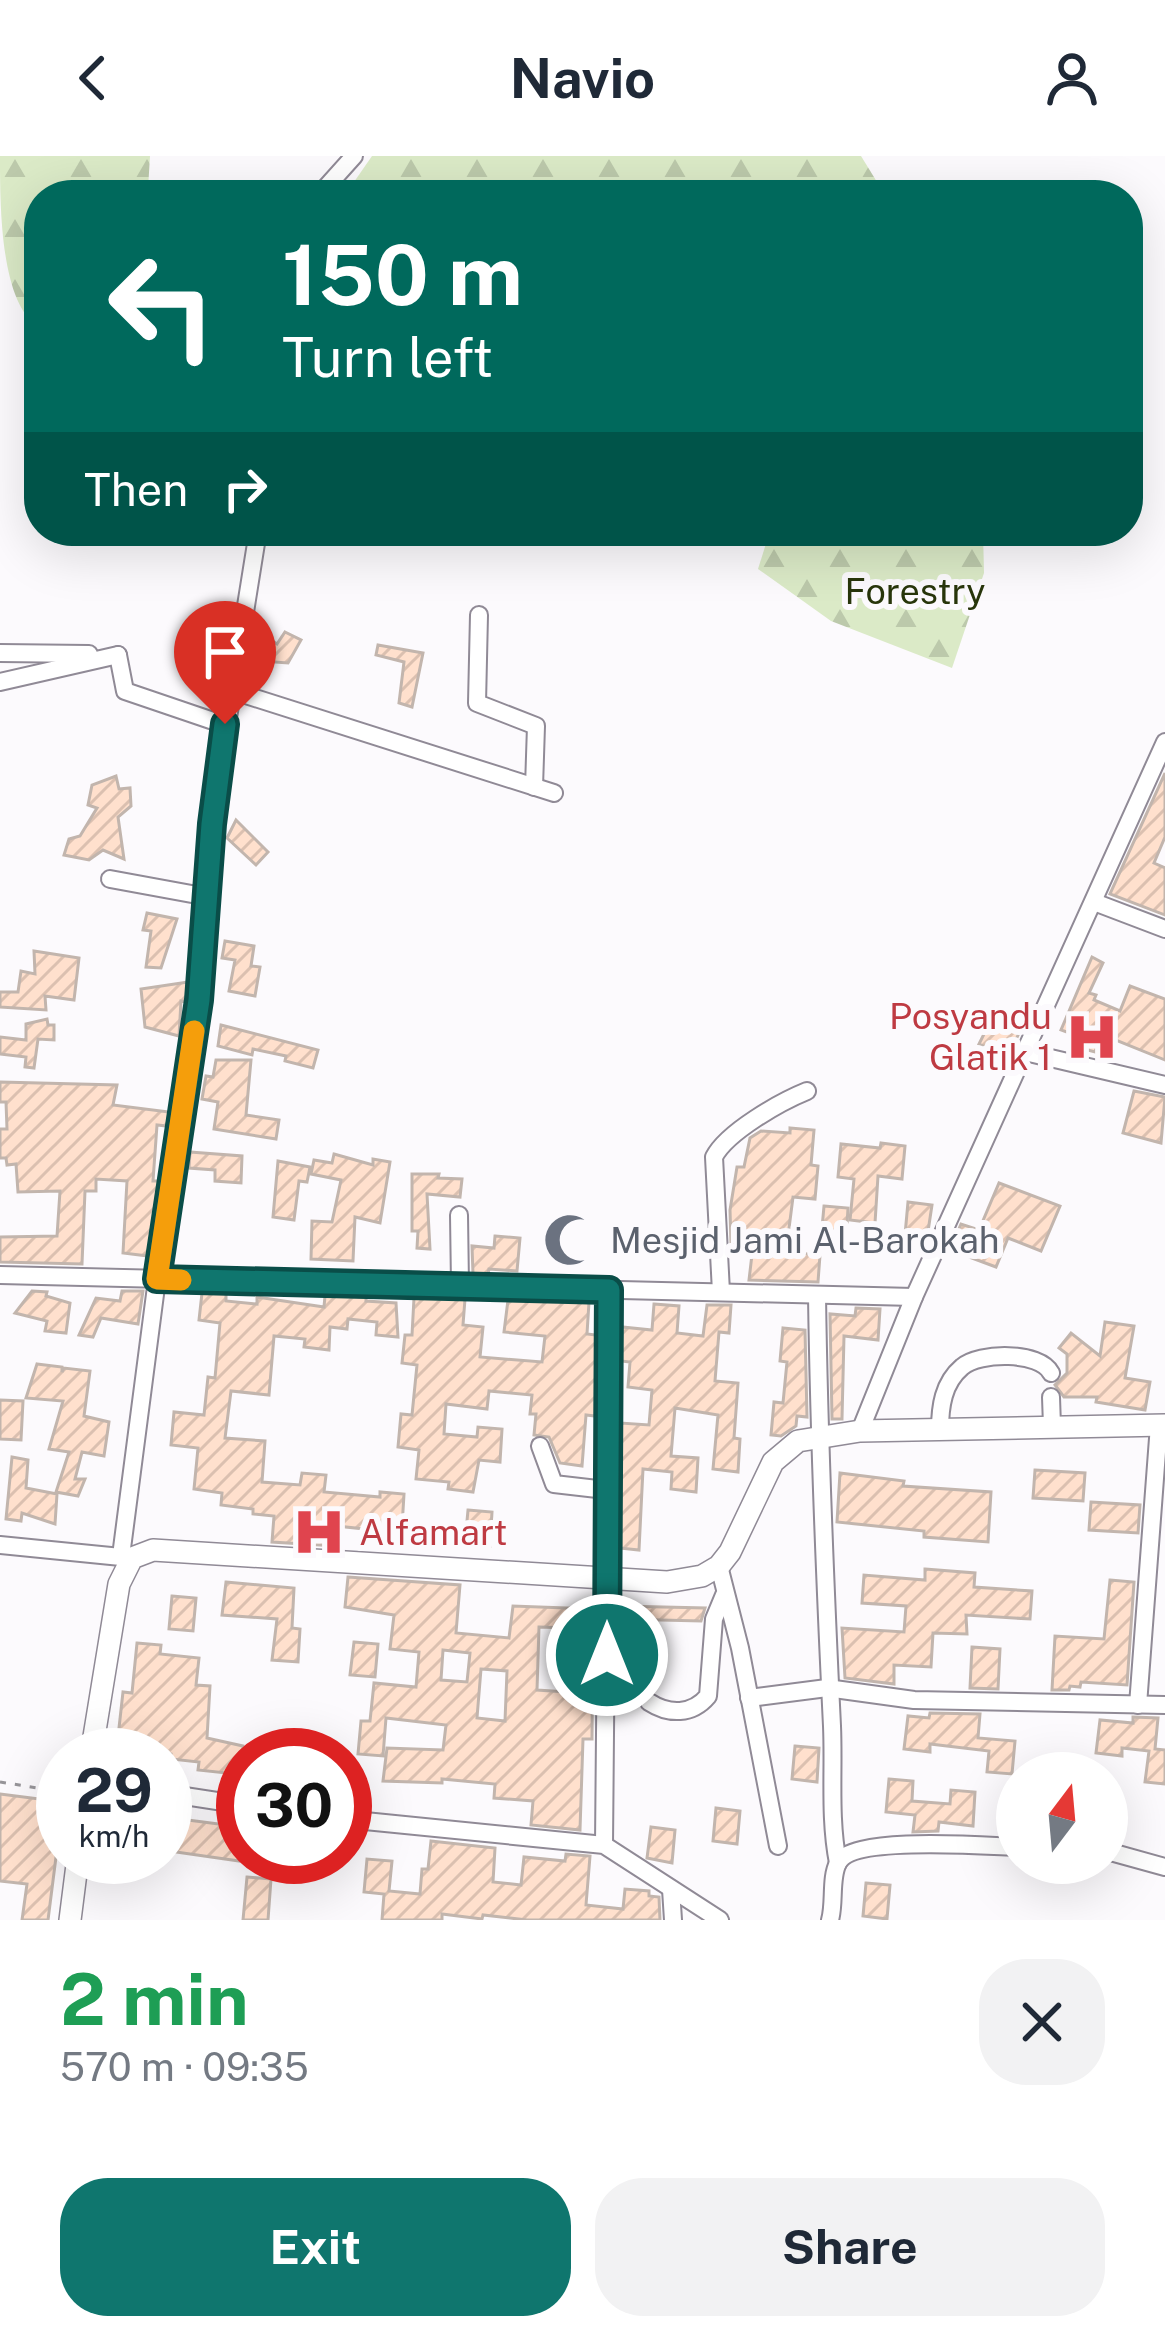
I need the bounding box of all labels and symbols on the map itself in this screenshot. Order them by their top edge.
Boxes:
park label: Forestry [845,570,985,612]
pin [174,601,276,724]
place label: Posyandu Glatik 1 [889,995,1052,1078]
hospital icon: Posyandu Glatik 1 [1063,1008,1121,1066]
mosque icon: Mesjid Jami Al-Barokah [541,1211,599,1269]
place label: Mesjid Jami Al-Barokah [610,1219,1000,1261]
hospital icon: Alfamart [290,1503,348,1561]
place label: Alfamart [359,1511,507,1553]
position arrow [544,1592,670,1718]
speed limit sign: 30 [216,1728,372,1884]
north arrow [996,1752,1128,1884]

